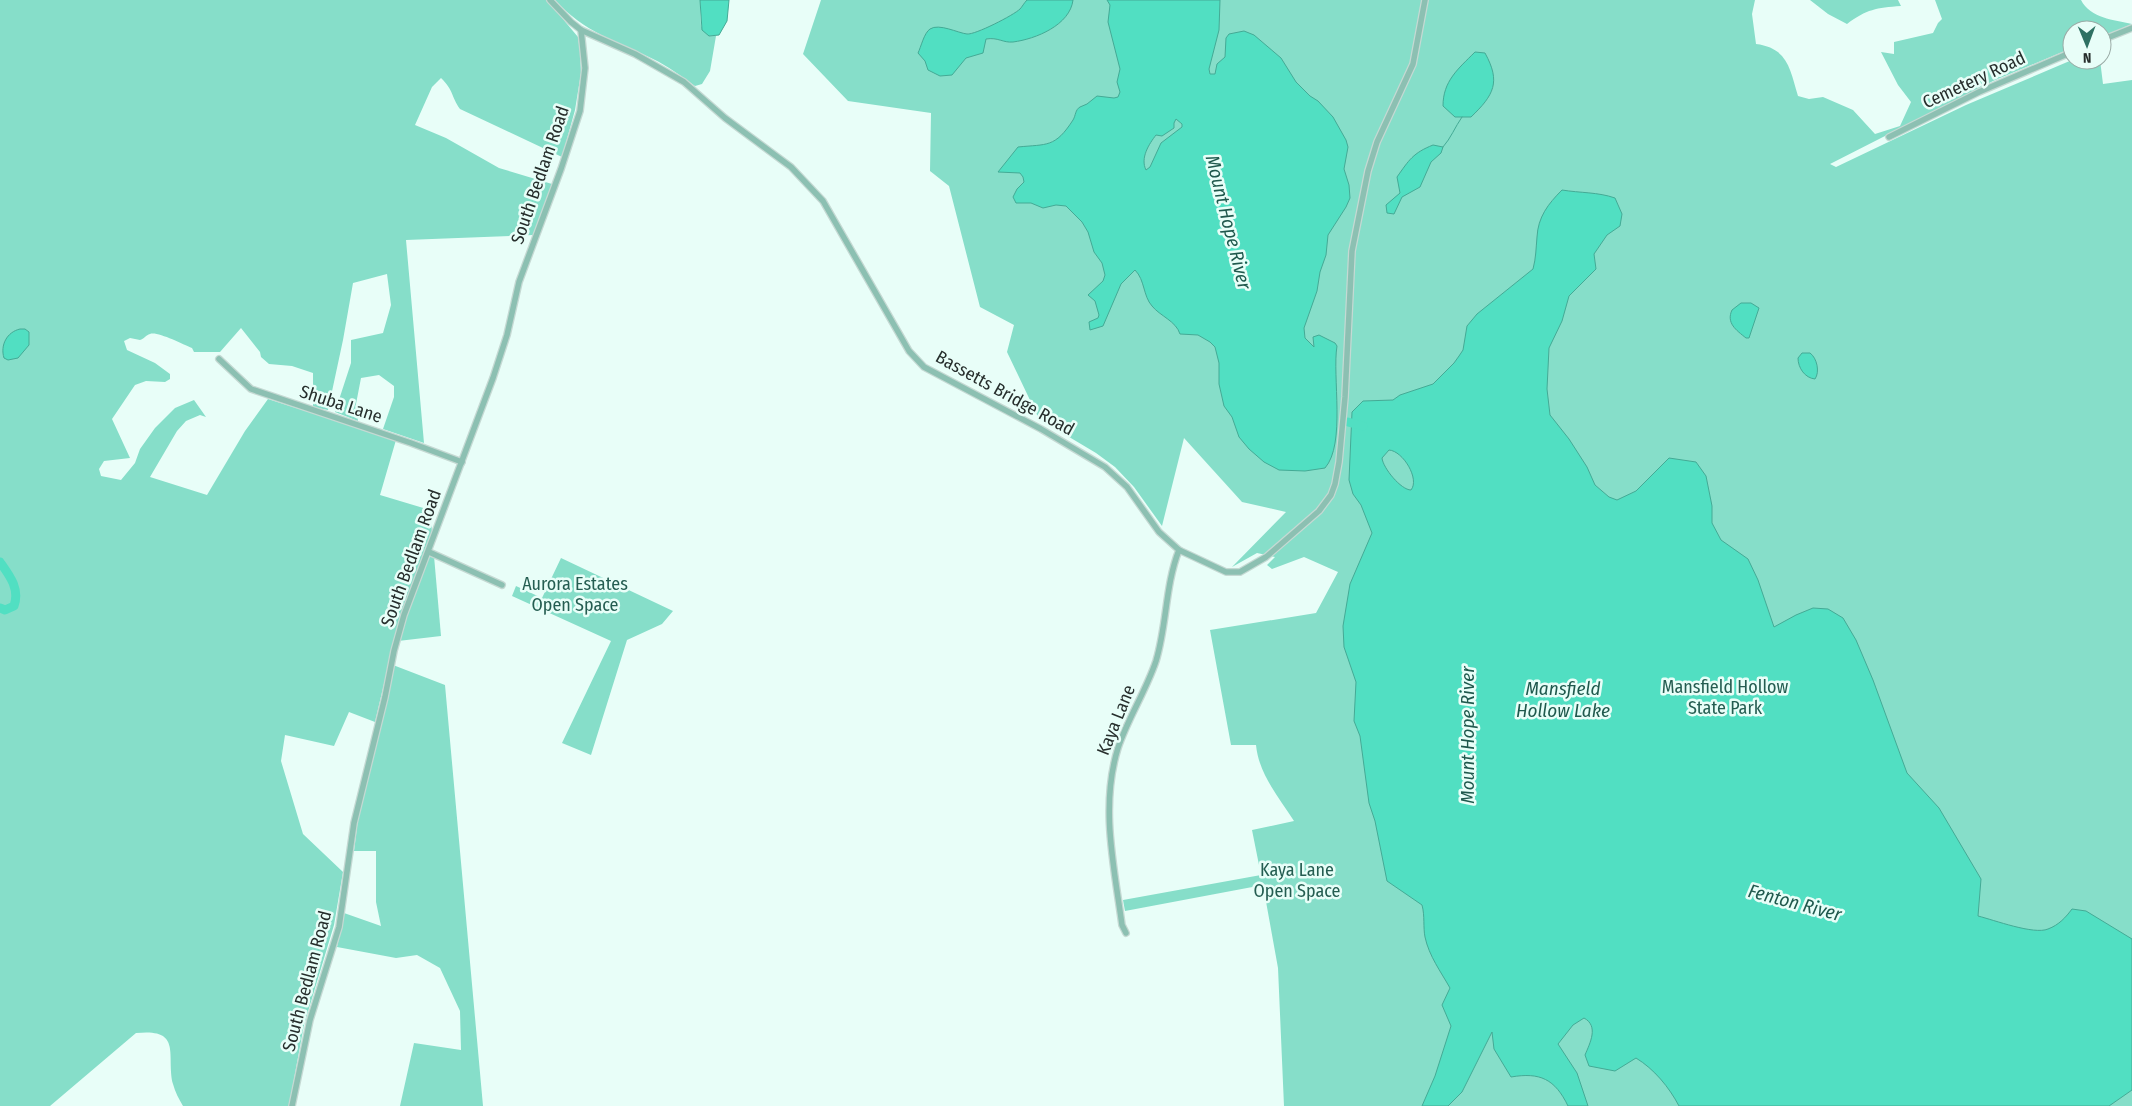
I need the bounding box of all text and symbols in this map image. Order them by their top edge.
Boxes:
north arrow [2062,20,2112,70]
street label: Cemetery Road [1919,47,2029,113]
text: N [2083,49,2092,66]
street label: South Bedlam Road [506,103,574,247]
water label: Mount Hope River [1201,153,1257,293]
street label: Bassetts Bridge Road [932,346,1078,440]
street label: Shuba Lane [297,380,385,428]
street label: South Bedlam Road [376,486,446,630]
park label: Aurora Estates Open Space [522,573,628,616]
water label: Mount Hope River [1456,665,1479,804]
park label: Mansfield Hollow State Park [1662,676,1789,719]
water label: Mansfield Hollow Lake [1516,677,1610,722]
street label: Kaya Lane [1092,682,1140,758]
park label: Kaya Lane Open Space [1254,859,1341,902]
water label: Fenton River [1746,879,1845,926]
street label: South Bedlam Road [278,908,336,1054]

